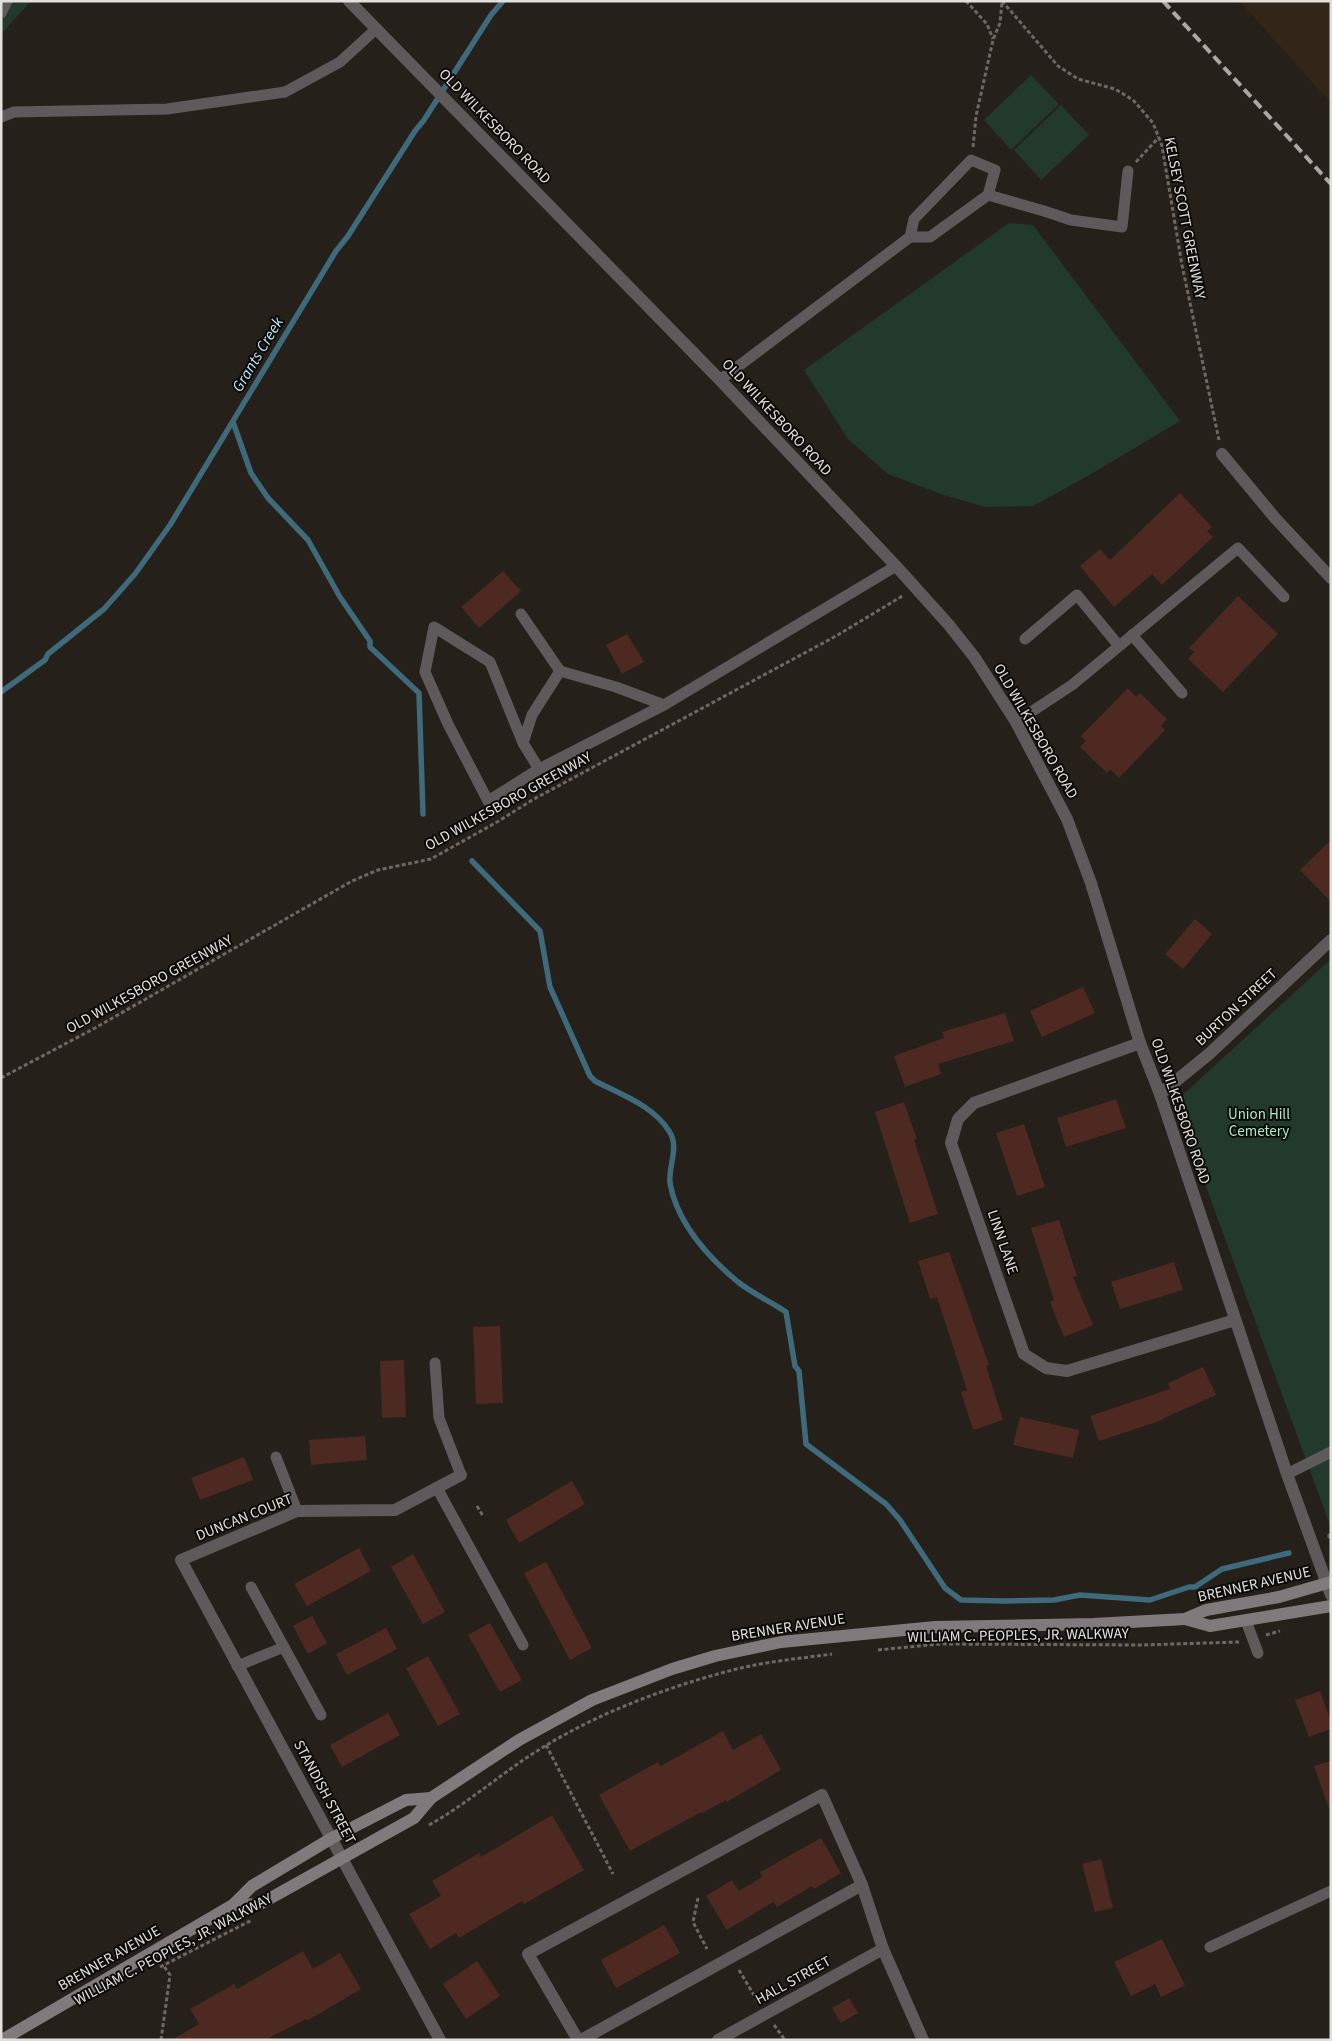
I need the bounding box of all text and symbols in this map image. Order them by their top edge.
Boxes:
street label: OLD WILKESBORO ROAD [434,64,555,189]
street label: KELSEY SCOTT GREENWAY [1158,135,1211,302]
water label: Grants Creek [227,313,289,396]
street label: OLD WILKESBORO ROAD [717,354,837,480]
street label: OLD WILKESBORO ROAD [988,660,1083,803]
street label: OLD WILKESBORO GREENWAY [421,746,596,856]
street label: OLD WILKESBORO GREENWAY [62,929,237,1039]
street label: BURTON STREET [1191,964,1282,1051]
street label: OLD WILKESBORO ROAD [1146,1035,1215,1187]
park label: Union Hill Cemetery [1228,1104,1290,1142]
street label: LINN LANE [982,1207,1023,1277]
street label: DUNCAN COURT [193,1489,295,1546]
street label: BRENNER AVENUE [1196,1561,1313,1608]
street label: BRENNER AVENUE [730,1608,847,1647]
street label: WILLIAM C. PEOPLES, JR. WALKWAY [907,1623,1130,1648]
street label: STANDISH STREET [288,1736,361,1848]
street label: WILLIAM C. PEOPLES, JR. WALKWAY [71,1888,277,2011]
street label: BRENNER AVENUE [54,1921,164,1996]
street label: HALL STREET [752,1951,835,2010]

